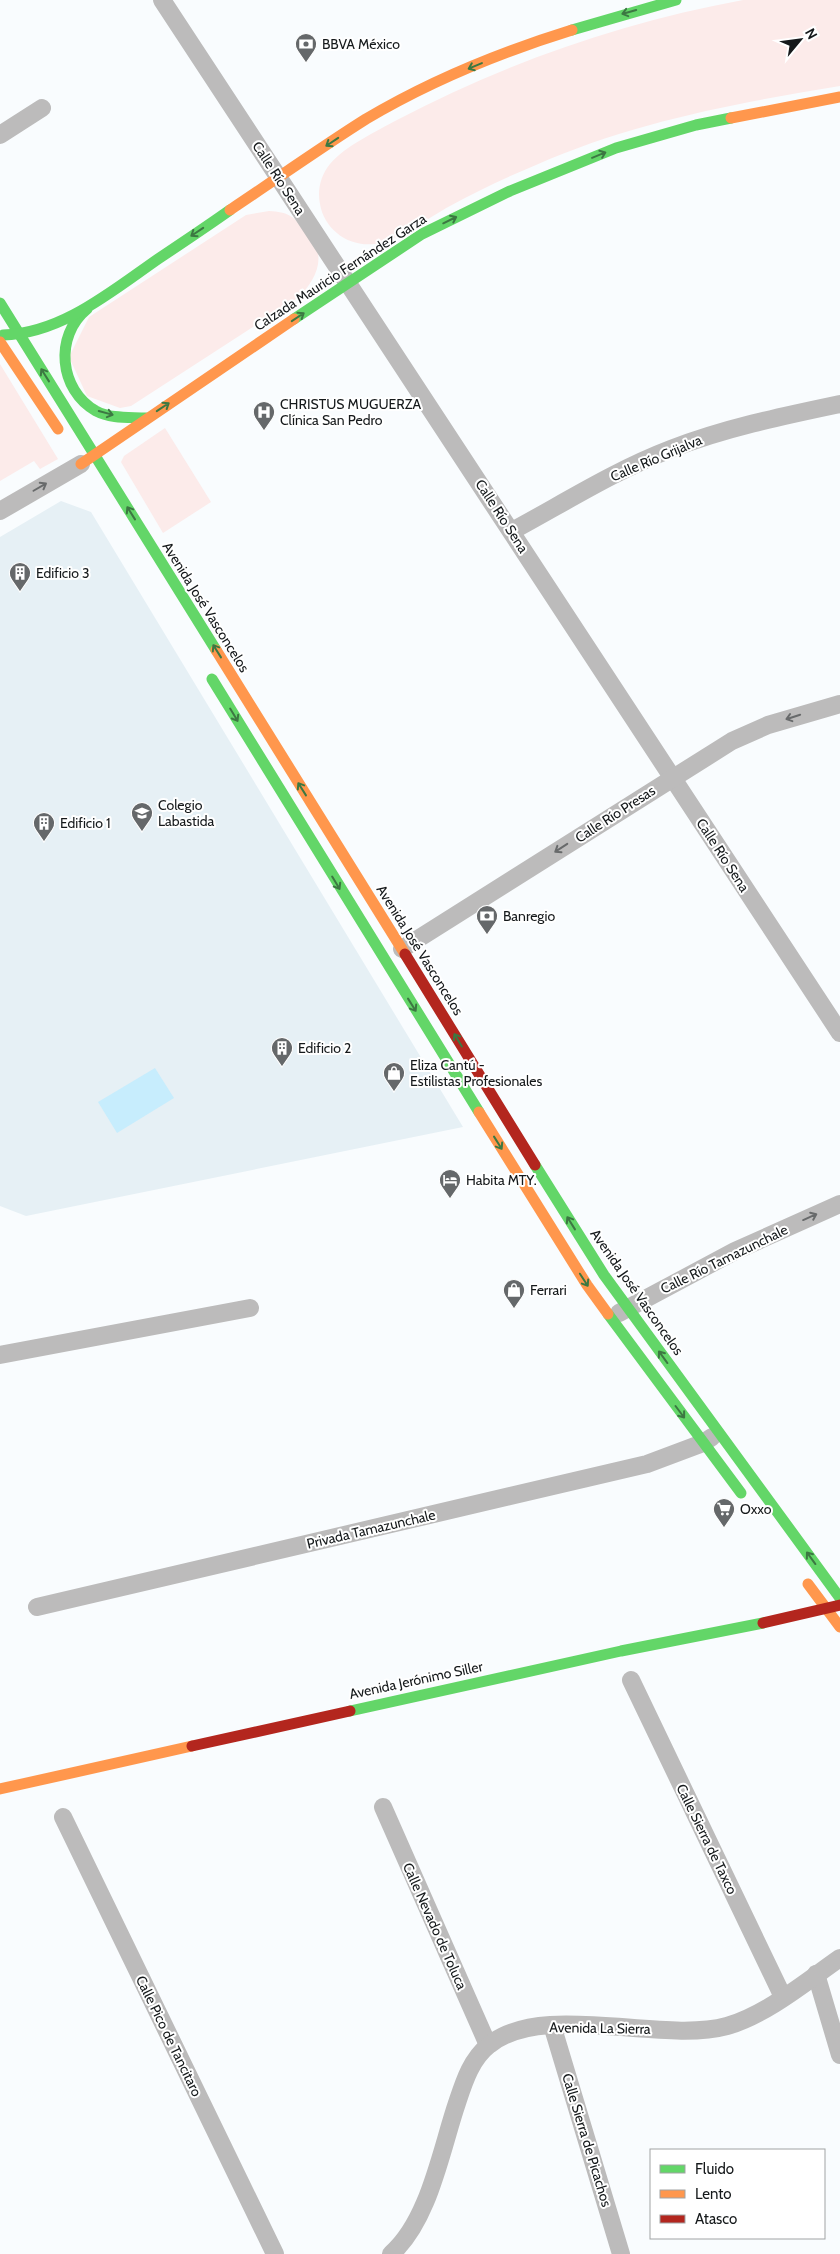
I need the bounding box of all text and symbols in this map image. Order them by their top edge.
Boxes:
one-way arrow [621,8,637,18]
north arrow [775,15,825,65]
text: N [801,25,822,42]
bank icon: BBVA México [294,32,318,63]
place label: BBVA México [322,35,400,53]
one-way arrow [468,61,483,71]
street label: Calle Río Sena [249,138,310,218]
one-way arrow [326,138,340,148]
one-way arrow [591,150,606,160]
street label: Calzada Mauricio Fernández Garza [251,209,430,334]
one-way arrow [442,215,457,225]
one-way arrow [190,227,204,238]
one-way arrow [291,311,305,322]
one-way arrow [39,369,49,383]
place label: CHRISTUS MUGUERZA Clínica San Pedro [280,395,421,429]
hospital icon: CHRISTUS MUGUERZA Clínica San Pedro [252,400,276,431]
one-way arrow [156,402,170,412]
one-way arrow [97,409,113,419]
street label: Calle Río Grijalva [608,431,705,485]
street label: Calle Río Sena [472,476,533,556]
one-way arrow [33,482,47,492]
one-way arrow [125,507,135,521]
street label: Avenida José Vasconcelos [159,539,254,676]
building icon: Edificio 3 [8,561,32,592]
place label: Edificio 3 [36,564,90,582]
one-way arrow [211,645,221,659]
one-way arrow [230,707,240,721]
one-way arrow [786,713,801,722]
street label: Calle Río Presas [572,781,659,847]
one-way arrow [297,783,307,797]
place label: Colegio Labastida [158,796,214,830]
school or university icon: Colegio Labastida [130,801,154,832]
building icon: Edificio 1 [32,811,56,842]
place label: Edificio 1 [60,814,111,832]
street label: Calle Río Sena [693,815,754,895]
one-way arrow [554,843,568,854]
one-way arrow [332,875,342,889]
street label: Avenida José Vasconcelos [373,882,468,1019]
bank icon: Banregio [475,904,499,935]
place label: Banregio [503,907,556,925]
one-way arrow [407,998,417,1012]
one-way arrow [453,1033,463,1048]
building icon: Edificio 2 [270,1036,294,1067]
place label: Edificio 2 [298,1039,351,1057]
place label: Eliza Cantú - Estilistas Profesionales [410,1056,542,1090]
shop icon: Eliza Cantú - Estilistas Profesionales [382,1061,406,1092]
one-way arrow [492,1136,503,1150]
hotel icon: Habita MTY. [438,1168,462,1199]
place label: Habita MTY. [466,1171,537,1189]
one-way arrow [802,1212,817,1221]
one-way arrow [566,1216,576,1230]
street label: Calle Río Tamazunchale [657,1220,791,1298]
street label: Avenida José Vasconcelos [587,1225,688,1359]
one-way arrow [580,1273,590,1287]
shop icon: Ferrari [502,1278,526,1309]
place label: Ferrari [530,1281,567,1299]
one-way arrow [658,1350,668,1364]
one-way arrow [675,1405,685,1419]
supermarket icon: Oxxo [712,1497,736,1528]
place label: Oxxo [740,1500,772,1518]
street label: Privada Tamazunchale [305,1505,437,1553]
one-way arrow [806,1551,816,1565]
street label: Avenida Jerónimo Siller [348,1657,485,1703]
street label: Calle Sierra de Taxco [672,1781,742,1898]
street label: Calle Nevado de Toluca [399,1860,471,1992]
street label: Calle Pico de Tancitaro [132,1973,206,2100]
street label: Avenida La Sierra [549,2018,651,2038]
street label: Calle Sierra de Picachos [558,2071,616,2209]
legend [650,2149,825,2239]
text: Fluido [695,2160,734,2178]
text: Lento [695,2185,732,2203]
text: Atasco [695,2210,737,2228]

